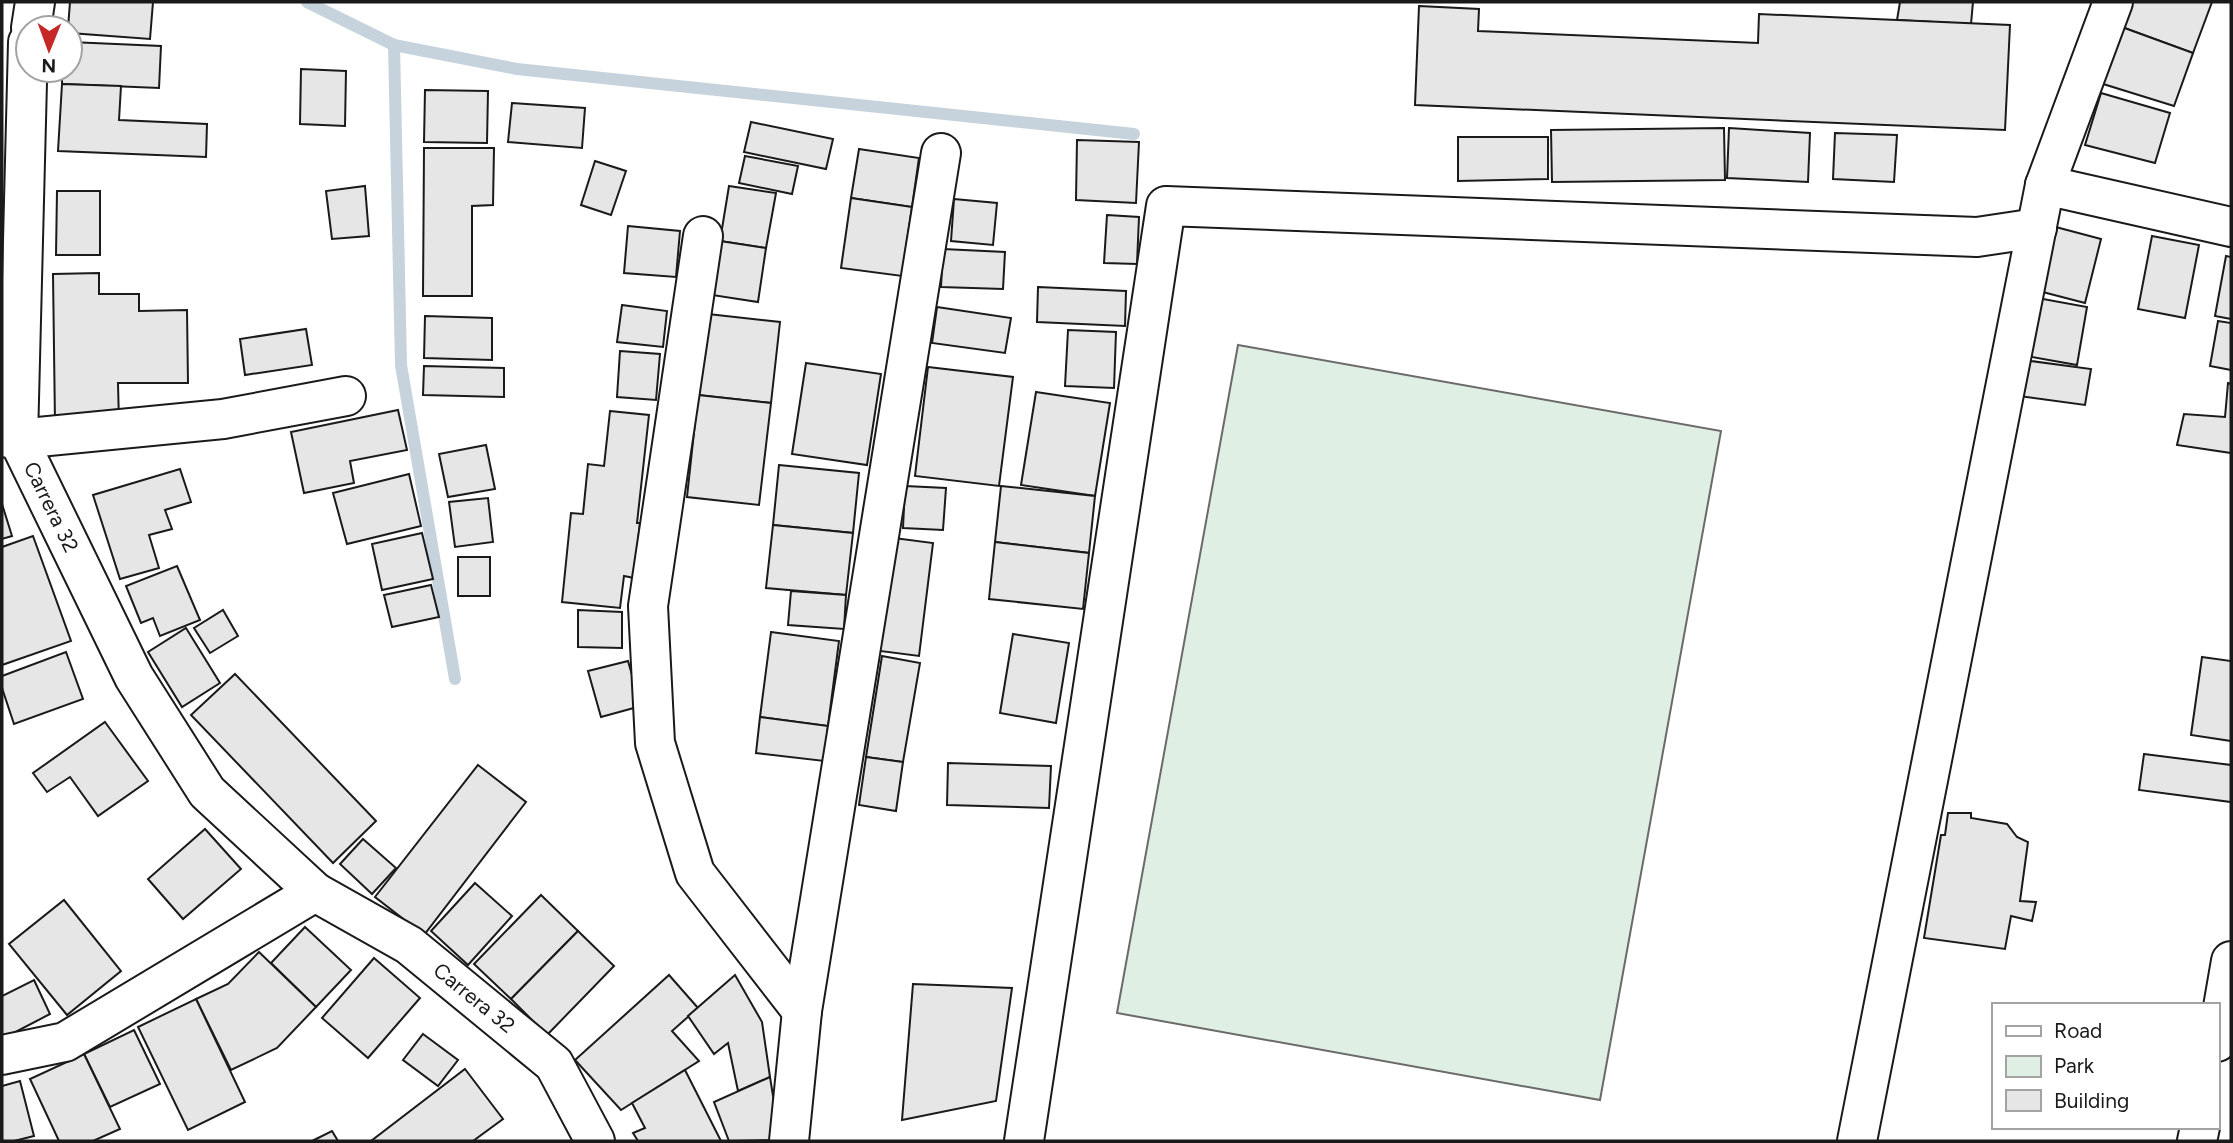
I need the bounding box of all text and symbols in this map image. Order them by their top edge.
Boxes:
north arrow [14,14,84,84]
text: N [41,54,56,77]
street label: Carrera 32 [19,457,84,556]
street label: Carrera 32 [428,957,520,1038]
legend [1992,1003,2219,1129]
text: Road [2054,1018,2102,1043]
text: Park [2054,1053,2095,1078]
text: Building [2054,1088,2129,1113]

